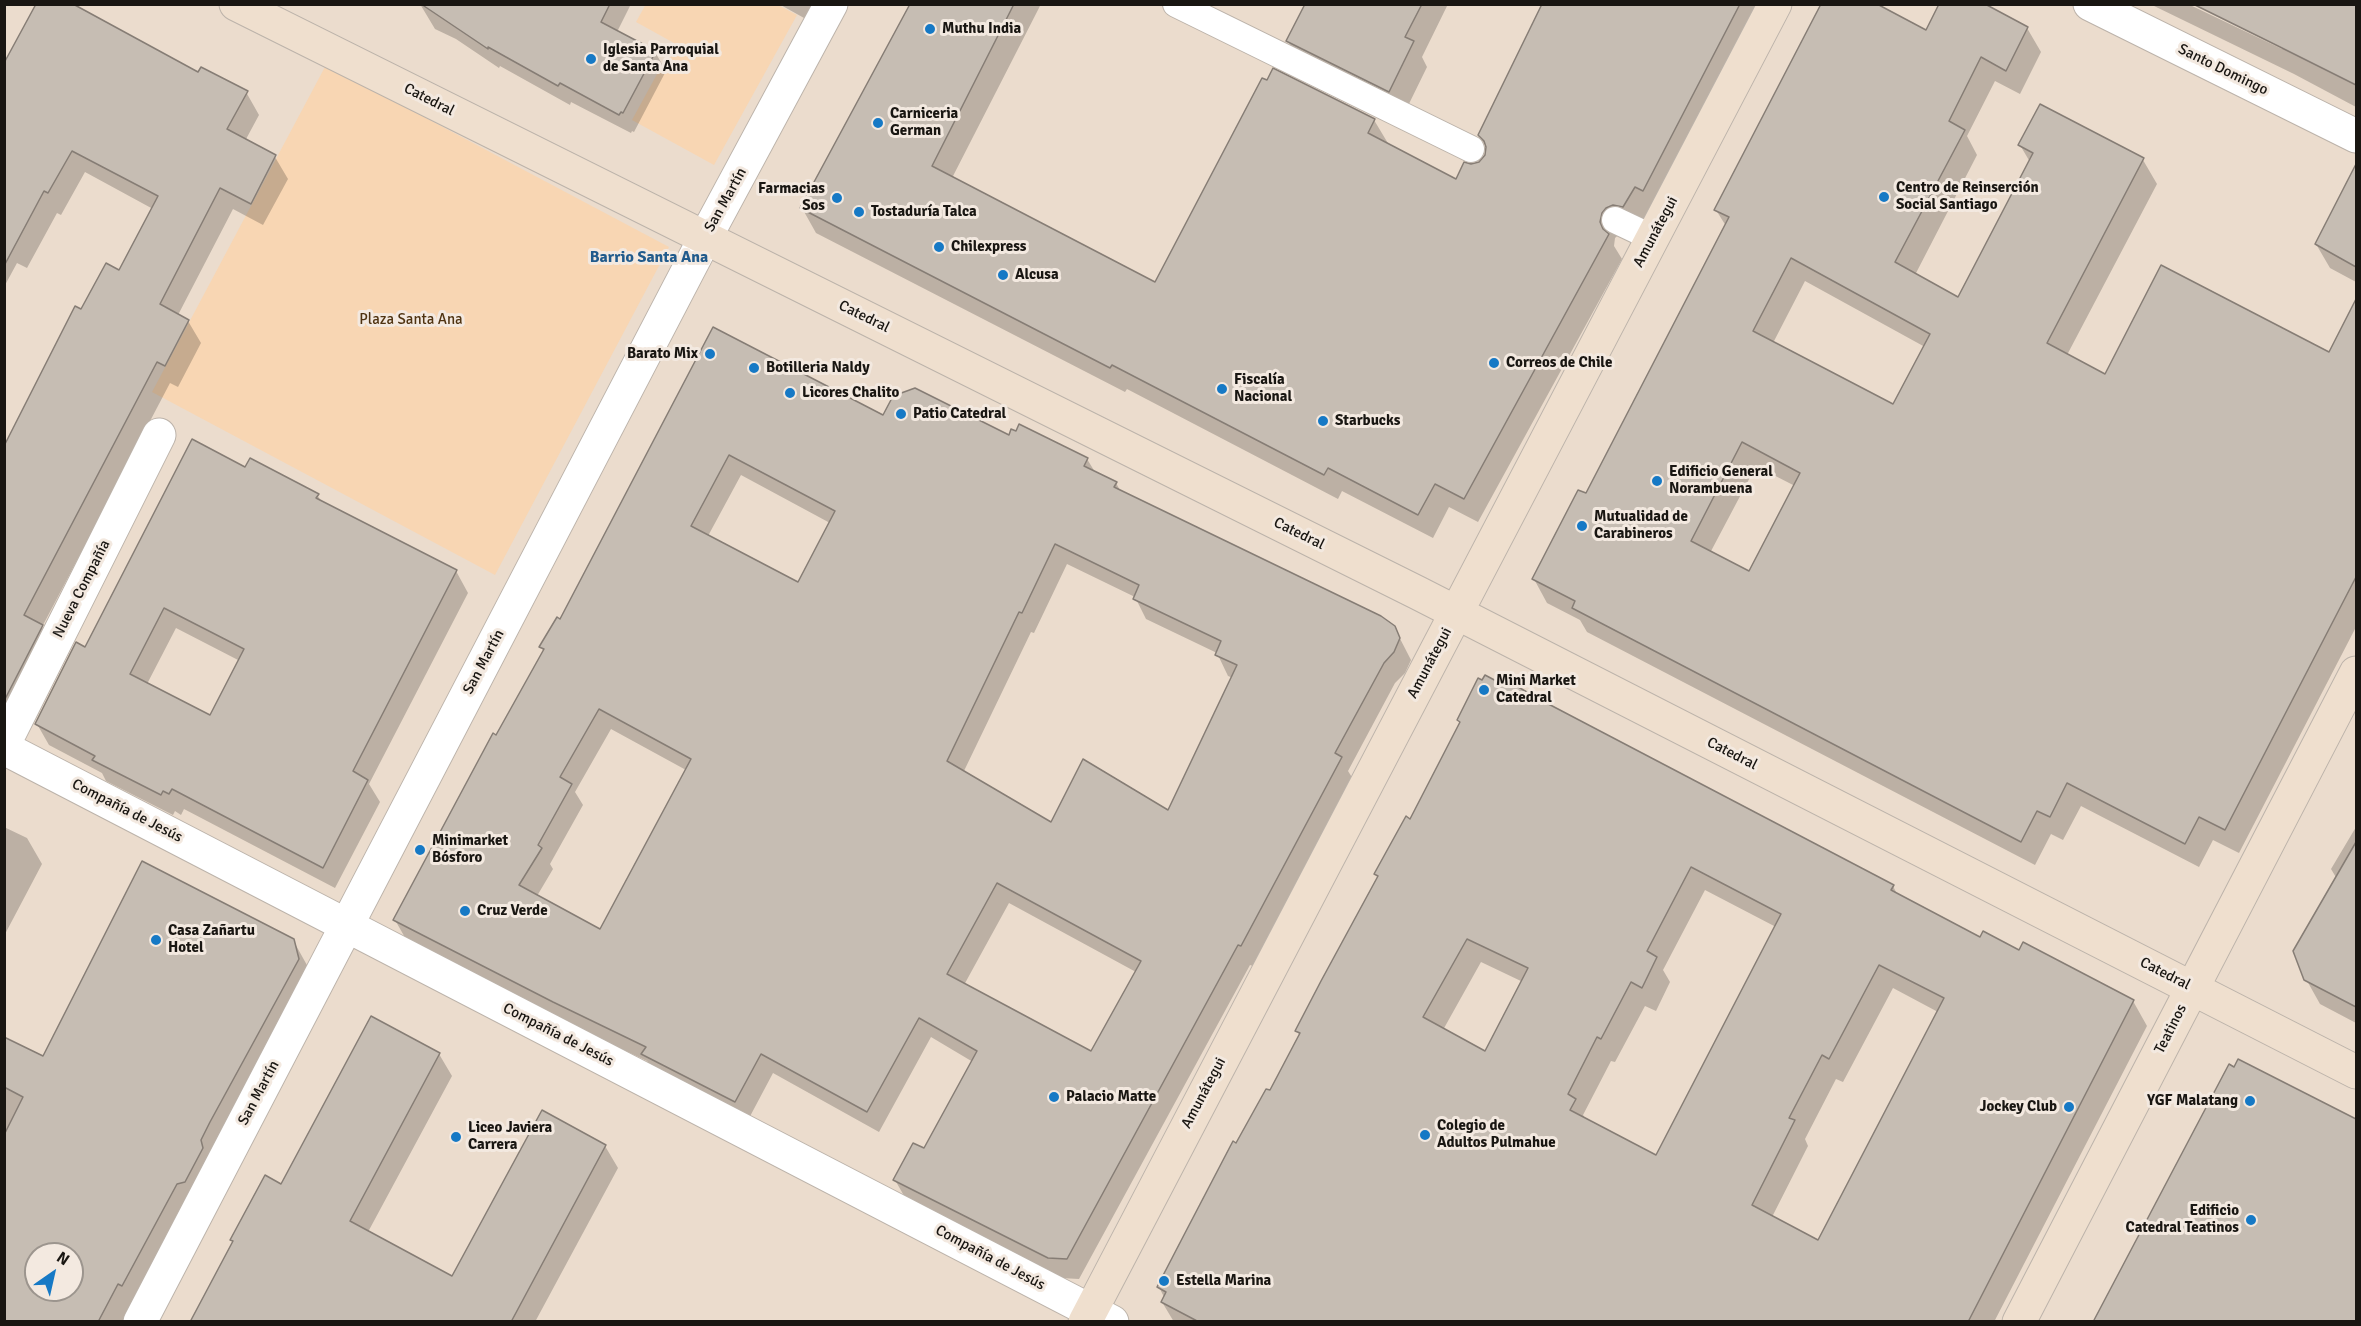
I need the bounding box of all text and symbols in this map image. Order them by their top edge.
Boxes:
place label: Muthu India [942,20,1021,38]
marker: Muthu India [923,22,937,36]
street label: Santo Domingo [2175,40,2271,100]
place label: Iglesia Parroquial de Santa Ana [603,41,719,76]
marker: Iglesia Parroquial de Santa Ana [584,52,598,66]
street label: Catedral [401,80,457,120]
place label: Carniceria German [890,105,958,140]
marker: Carniceria German [871,116,885,130]
street label: San Martín [701,165,751,235]
place label: Centro de Reinserción Social Santiago [1896,179,2039,214]
place label: Farmacias Sos [758,180,825,215]
marker: Centro de Reinserción Social Santiago [1877,190,1891,204]
marker: Farmacias Sos [830,191,844,205]
street label: Amunátegui [1630,193,1682,271]
place label: Tostaduría Talca [871,203,977,221]
marker: Tostaduría Talca [852,205,866,219]
place label: Chilexpress [951,238,1027,256]
marker: Chilexpress [932,240,946,254]
district label: Barrio Santa Ana [590,248,708,268]
place label: Alcusa [1015,266,1059,284]
marker: Alcusa [996,268,1010,282]
street label: Catedral [836,297,892,337]
park label: Plaza Santa Ana [359,311,463,329]
place label: Barato Mix [627,345,698,363]
marker: Barato Mix [703,347,717,361]
place label: Correos de Chile [1506,354,1612,372]
marker: Correos de Chile [1487,356,1501,370]
place label: Botilleria Naldy [766,359,870,377]
marker: Botilleria Naldy [747,361,761,375]
place label: Fiscalía Nacional [1234,371,1292,406]
marker: Fiscalía Nacional [1215,382,1229,396]
place label: Licores Chalito [802,384,899,402]
marker: Licores Chalito [783,386,797,400]
place label: Patio Catedral [913,405,1006,423]
marker: Patio Catedral [894,407,908,421]
place label: Starbucks [1335,412,1400,430]
marker: Starbucks [1316,414,1330,428]
place label: Edificio General Norambuena [1669,463,1773,498]
marker: Edificio General Norambuena [1650,474,1664,488]
place label: Mutualidad de Carabineros [1594,508,1688,543]
street label: Catedral [1271,514,1327,554]
marker: Mutualidad de Carabineros [1575,519,1589,533]
street label: Nueva Compañía [50,537,114,641]
street label: Amunátegui [1404,624,1456,702]
street label: San Martín [459,627,509,697]
place label: Mini Market Catedral [1496,672,1576,707]
marker: Mini Market Catedral [1477,683,1491,697]
street label: Catedral [1704,734,1760,774]
street label: Compañía de Jesús [69,775,185,847]
place label: Minimarket Bósforo [432,832,508,867]
marker: Minimarket Bósforo [413,843,427,857]
place label: Cruz Verde [477,902,548,920]
marker: Cruz Verde [458,904,472,918]
place label: Casa Zañartu Hotel [168,922,255,957]
marker: Casa Zañartu Hotel [149,933,163,947]
street label: Catedral [2137,954,2193,994]
street label: Compañía de Jesús [500,999,616,1071]
street label: Teatinos [2151,1001,2191,1057]
street label: Amunátegui [1178,1054,1230,1132]
street label: San Martín [234,1058,284,1128]
place label: Palacio Matte [1066,1088,1156,1106]
marker: Palacio Matte [1047,1090,1061,1104]
place label: YGF Malatang [2147,1092,2238,1110]
marker: YGF Malatang [2243,1094,2257,1108]
place label: Jockey Club [1979,1098,2057,1116]
marker: Jockey Club [2062,1100,2076,1114]
place label: Colegio de Adultos Pulmahue [1437,1117,1556,1152]
place label: Liceo Javiera Carrera [468,1119,552,1154]
marker: Colegio de Adultos Pulmahue [1418,1128,1432,1142]
marker: Liceo Javiera Carrera [449,1130,463,1144]
place label: Edificio Catedral Teatinos [2126,1202,2239,1237]
marker: Edificio Catedral Teatinos [2244,1213,2258,1227]
street label: Compañía de Jesús [932,1221,1048,1295]
north arrow [24,1242,84,1302]
text: N [53,1247,73,1270]
place label: Estella Marina [1176,1272,1271,1290]
marker: Estella Marina [1157,1274,1171,1288]

